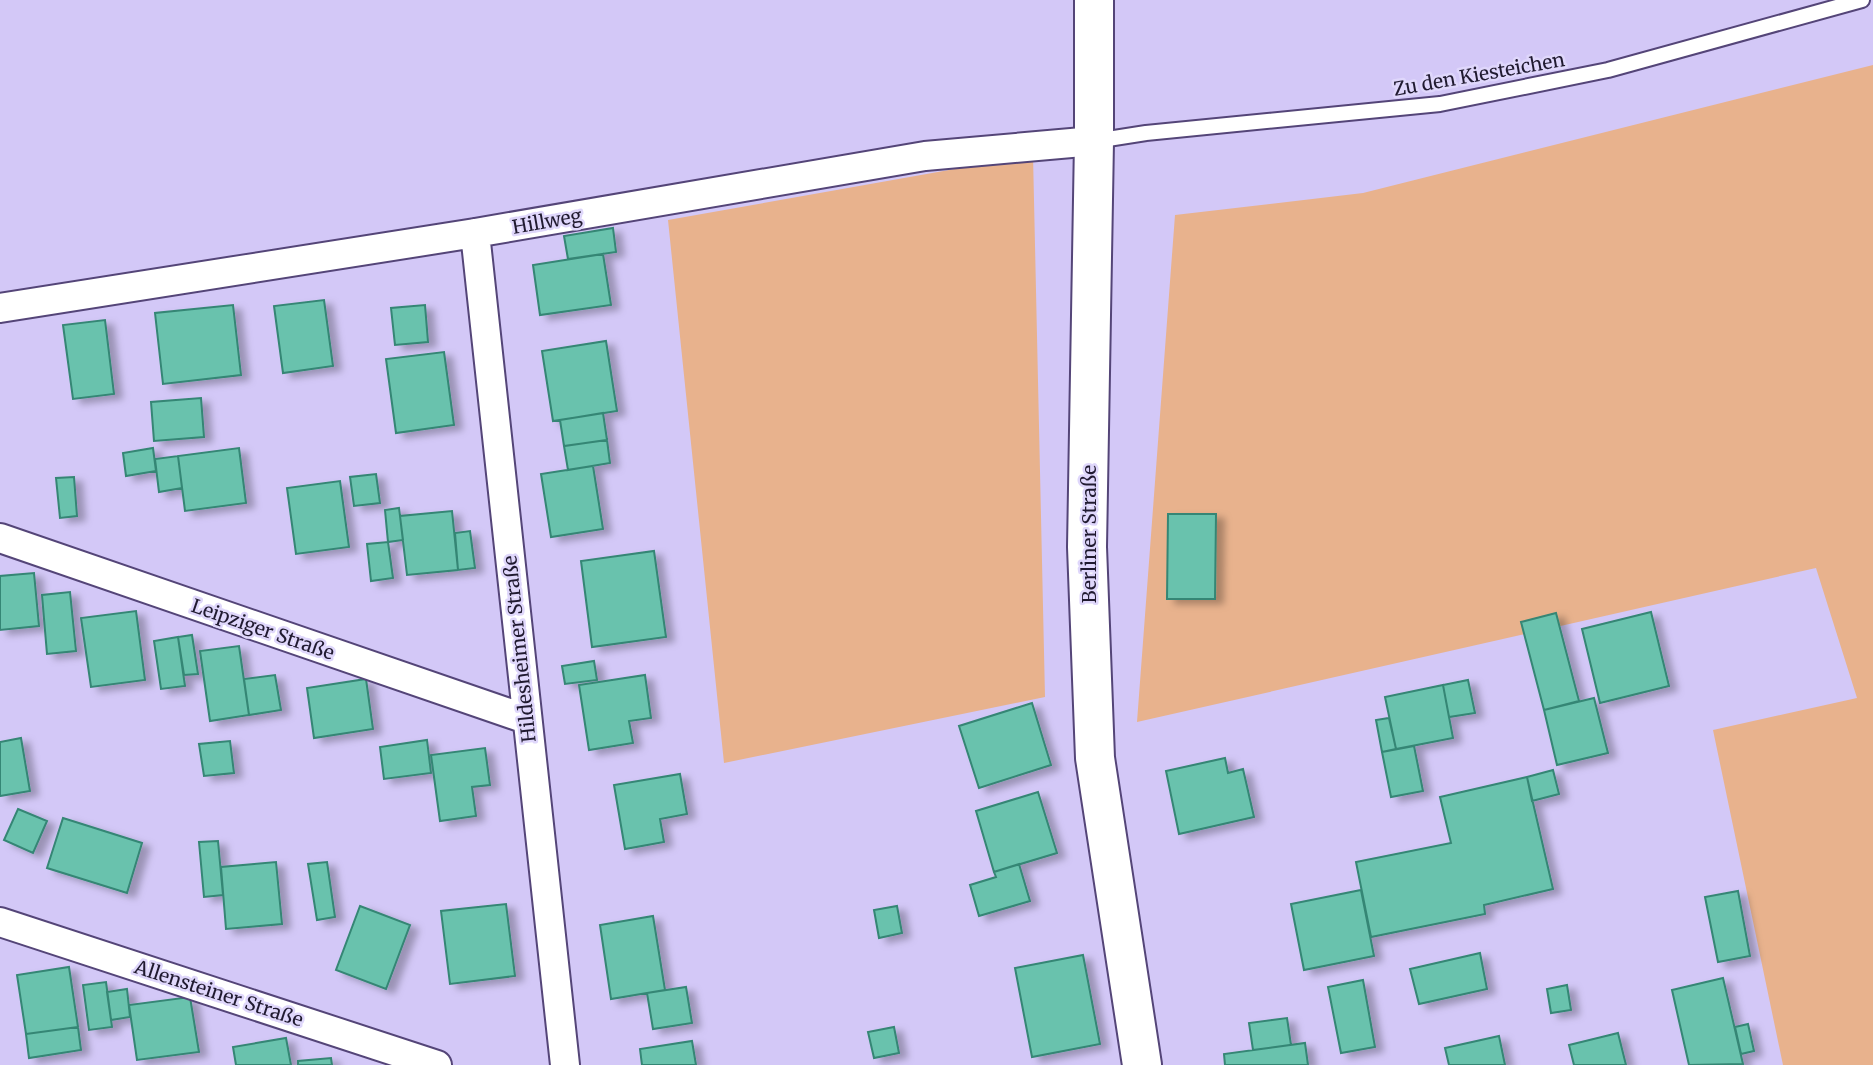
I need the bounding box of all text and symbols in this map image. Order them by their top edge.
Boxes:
street label: Zu den Kiesteichen [1392,47,1567,101]
street label: Hillweg [510,203,584,239]
street label: Berliner Straße [1077,465,1101,603]
street label: Hildesheimer Straße [497,554,541,744]
street label: Leipziger Straße [188,593,338,665]
street label: Allensteiner Straße [131,954,306,1032]

